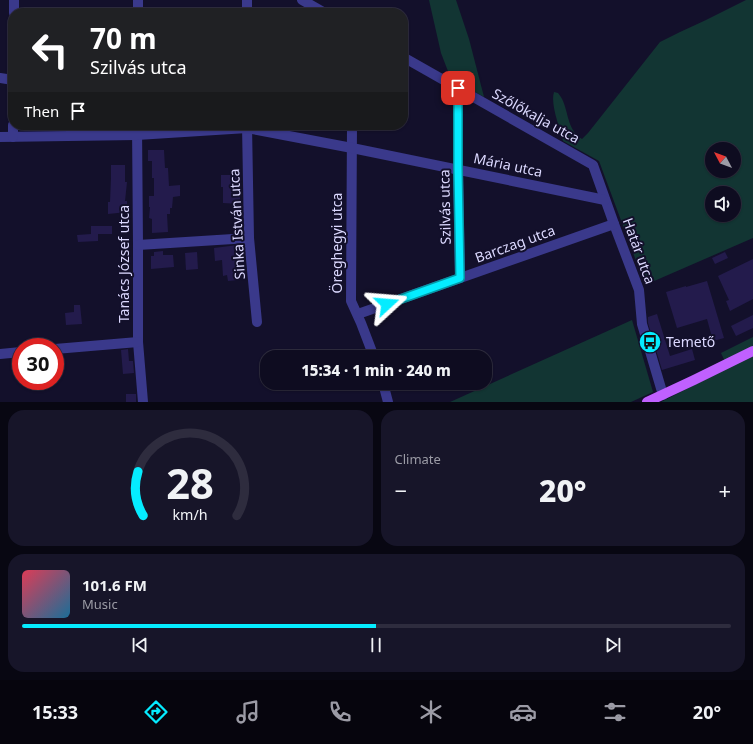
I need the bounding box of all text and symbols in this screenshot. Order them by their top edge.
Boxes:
text: 70 m [90,19,157,57]
icon: left [24,24,76,76]
text: Szilvás utca [90,55,187,79]
pin [441,71,475,105]
icon: arrive [447,77,469,99]
street label: Szőlőkalja utca [489,84,583,147]
icon: arrive [67,100,89,122]
text: Then [24,101,59,121]
north arrow [705,142,741,178]
map controls [705,142,741,222]
street label: Mária utca [472,148,544,181]
street label: Sinka István utca [224,168,249,280]
street label: Szilvás utca [434,169,455,245]
button: sound [705,186,741,222]
street label: Öreghegyi utca [327,193,346,293]
street label: Tanács József utca [114,205,133,323]
street label: Határ utca [619,215,660,286]
street label: Barczag utca [472,220,558,267]
position arrow [366,283,408,325]
bus stop icon: Temető [637,329,663,355]
place label: Temető [666,332,715,351]
speed limit sign: 30 [12,338,64,390]
text: 15:34 · 1 min · 240 m [301,360,451,380]
text: Climate [395,450,441,468]
text: 28 [166,455,214,511]
text: 20° [539,470,586,511]
text: − [395,475,407,505]
text: + [718,475,731,505]
text: km/h [173,505,208,524]
text: 101.6 FM [82,575,147,595]
text: Music [82,595,118,613]
icon: previous [129,634,151,656]
icon: pause [365,634,387,656]
icon: next [602,634,624,656]
icon: directions [142,698,170,726]
icon: music [234,698,262,726]
icon: phone [326,698,354,726]
icon: climate [417,698,445,726]
icon: car [509,698,537,726]
icon: filters [601,698,629,726]
text: 15:33 [32,700,78,724]
text: 20° [693,700,721,724]

